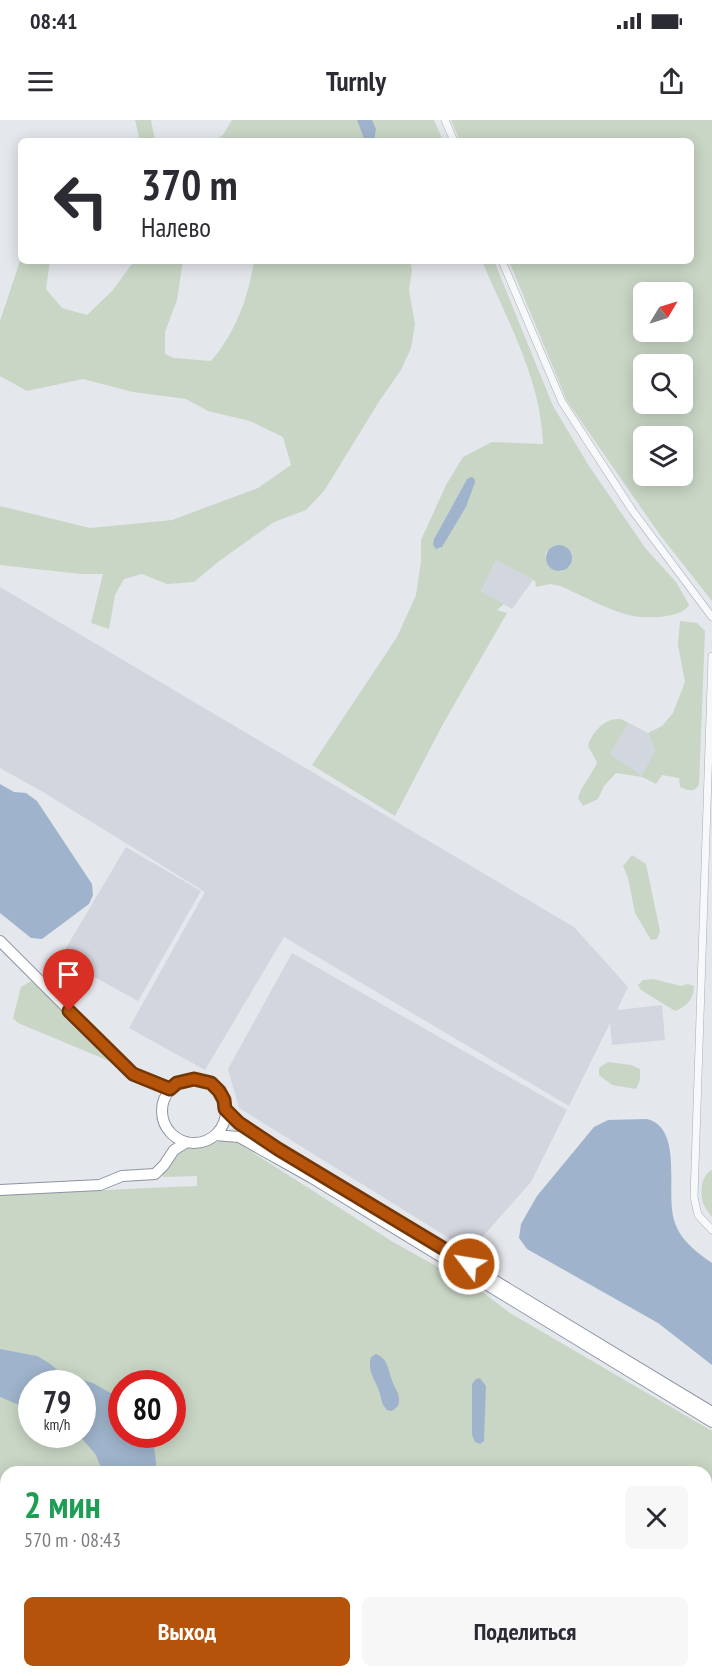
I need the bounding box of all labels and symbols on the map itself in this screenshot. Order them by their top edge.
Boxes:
north arrow [633,282,693,342]
pin [43,949,94,1011]
position arrow [437,1232,501,1296]
speed limit sign: 80 [108,1370,186,1448]

